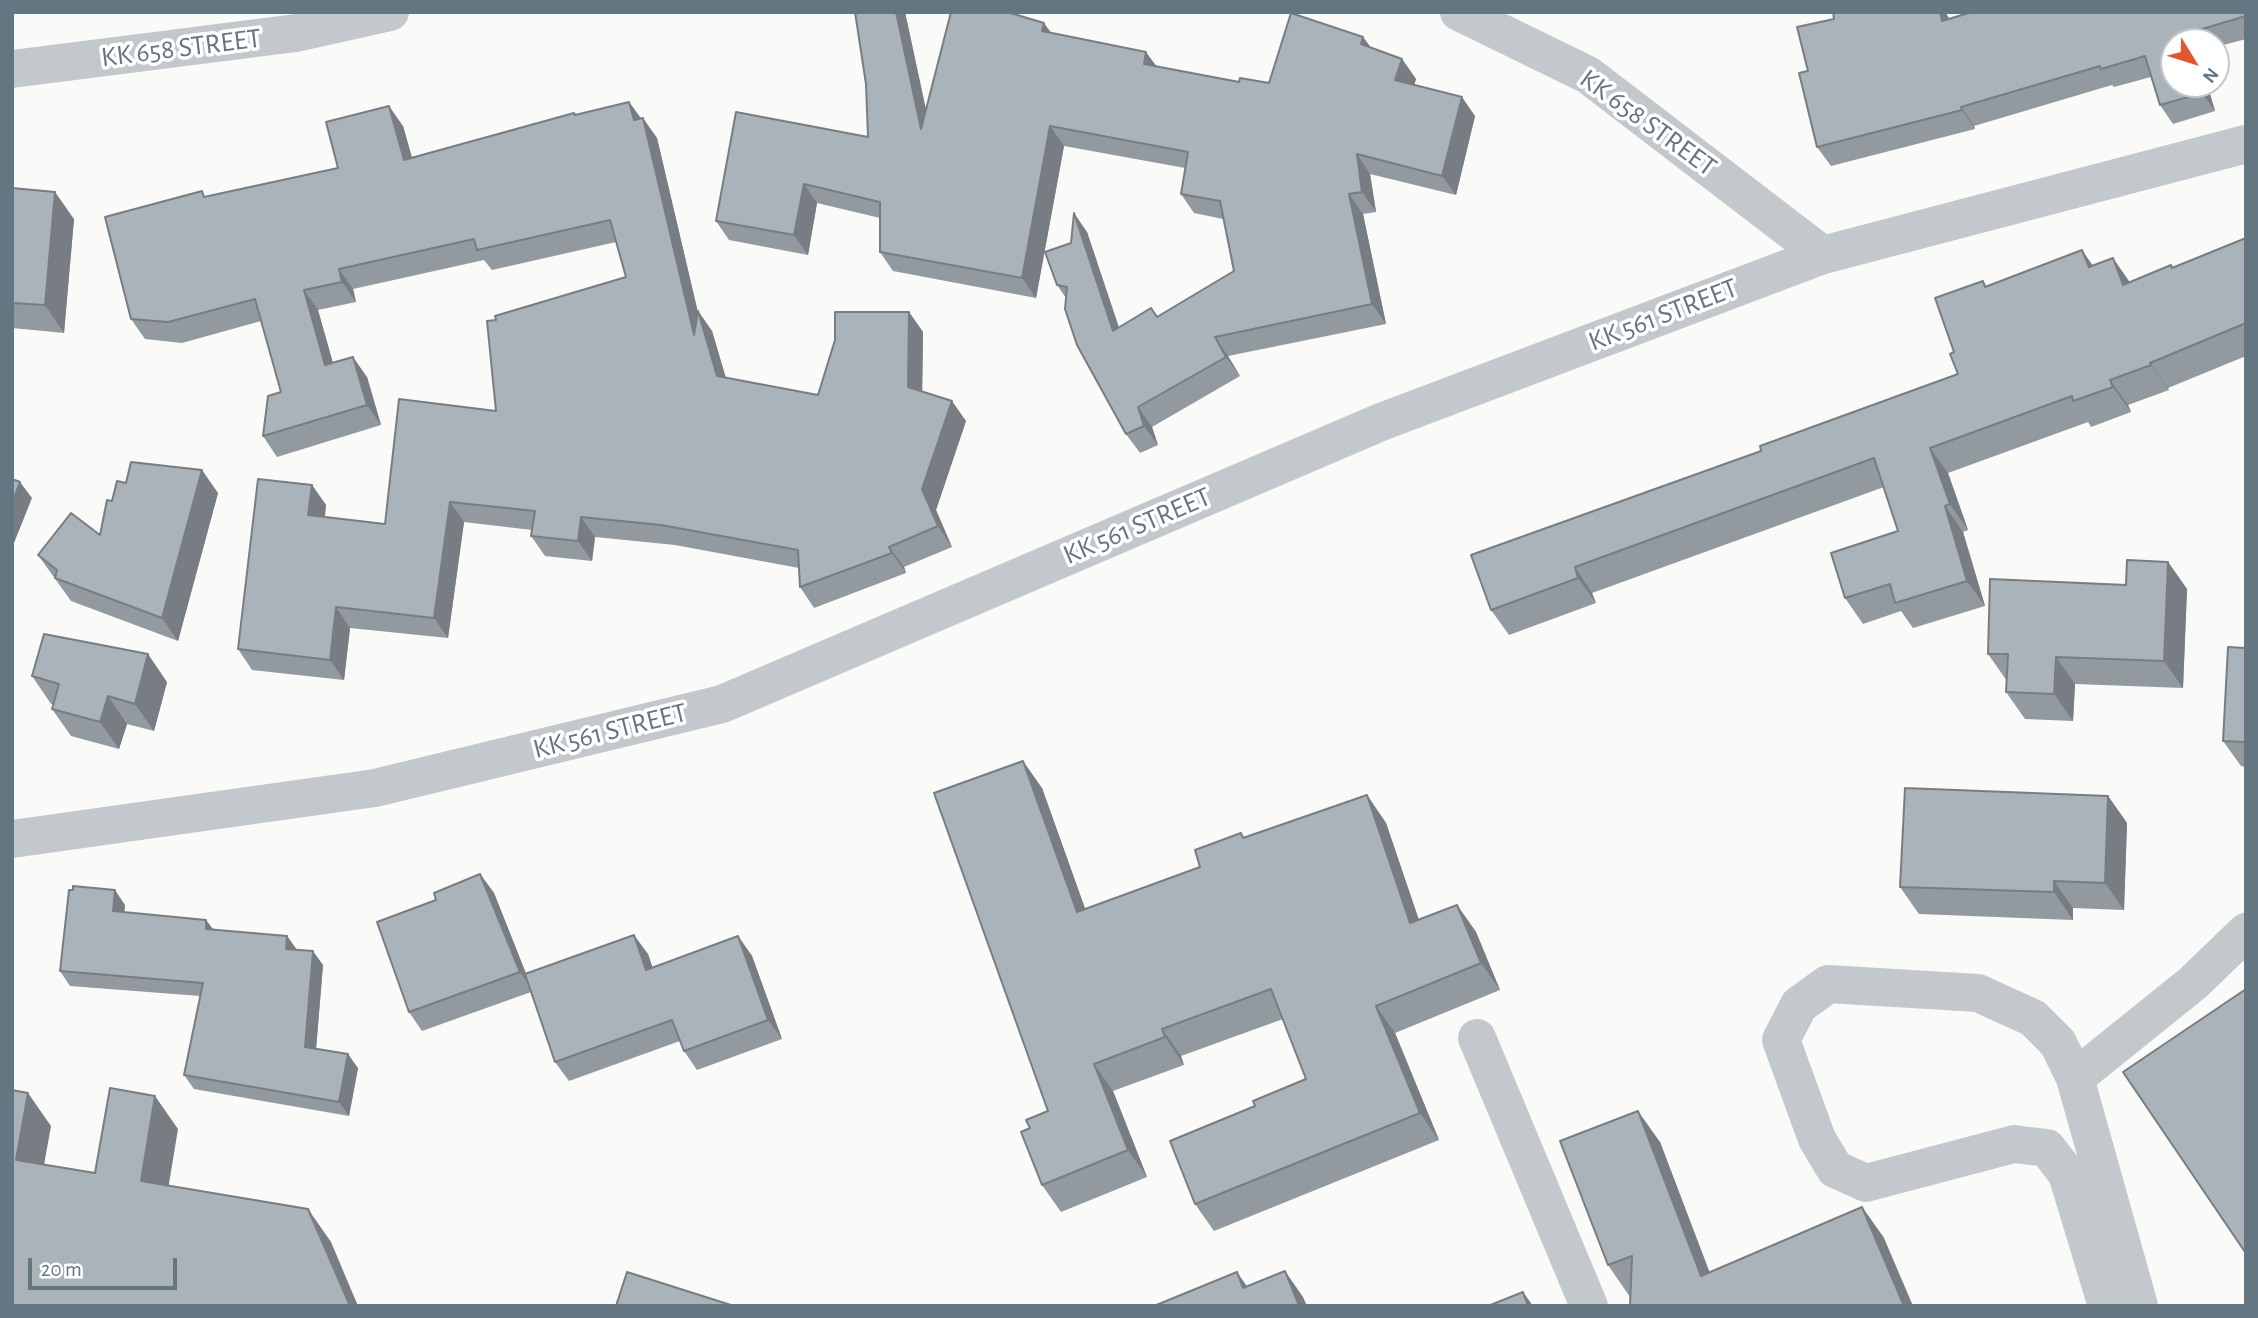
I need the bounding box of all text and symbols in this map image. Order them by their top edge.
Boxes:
street label: KK 658 STREET [99,22,263,74]
north arrow [2160,28,2230,98]
street label: KK 658 STREET [1573,62,1723,184]
text: N [2199,64,2222,86]
street label: KK 561 STREET [1584,271,1742,359]
street label: KK 561 STREET [1058,480,1216,572]
street label: KK 561 STREET [530,696,690,766]
scale bar [32,1244,180,1288]
text: 20 m [41,1259,82,1280]

